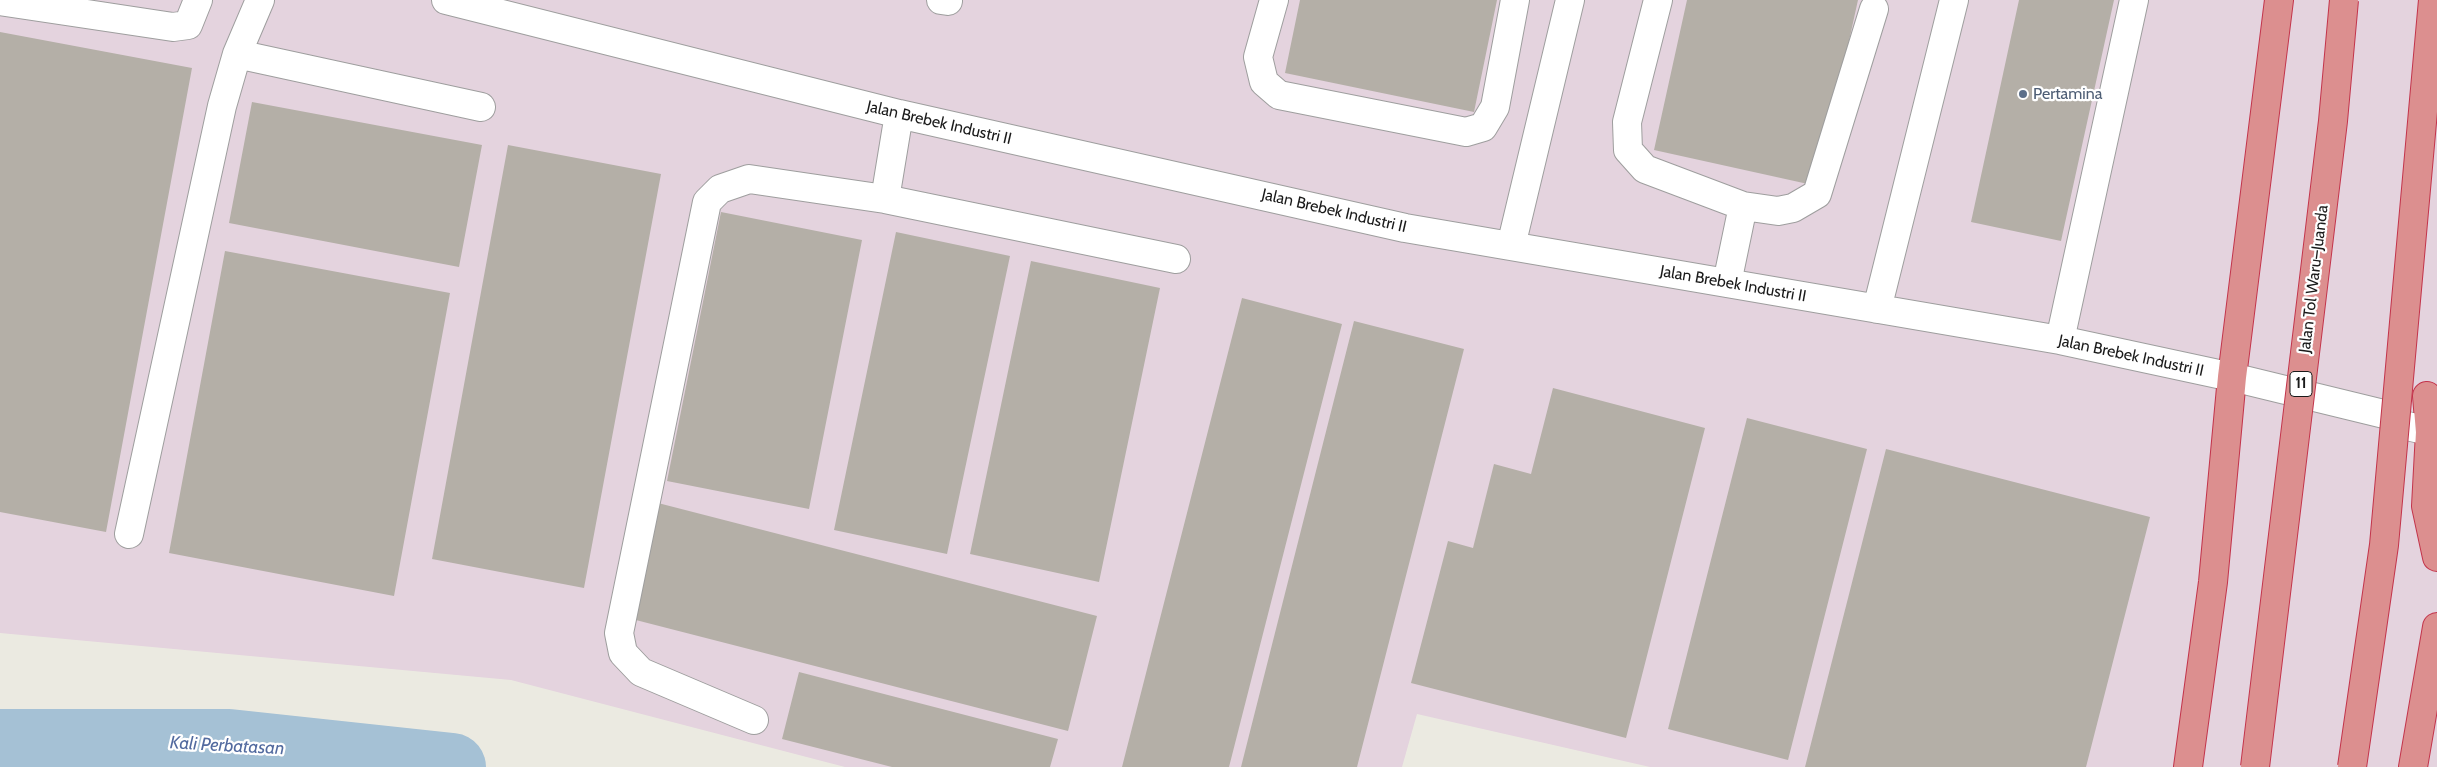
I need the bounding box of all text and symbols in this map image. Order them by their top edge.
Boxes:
place label: Pertamina [2033,84,2102,104]
marker: Pertamina [2017,88,2029,100]
street label: Jalan Brebek Industri II [865,97,1013,149]
street label: Jalan Brebek Industri II [1260,185,1408,237]
street label: Jalan Tol Waru–Juanda [2295,204,2333,354]
street label: Jalan Brebek Industri II [1658,262,1808,306]
street label: Jalan Brebek Industri II [2056,331,2206,381]
road number: 11 [2290,372,2312,396]
water label: Kali Perbatasan [169,732,285,760]

